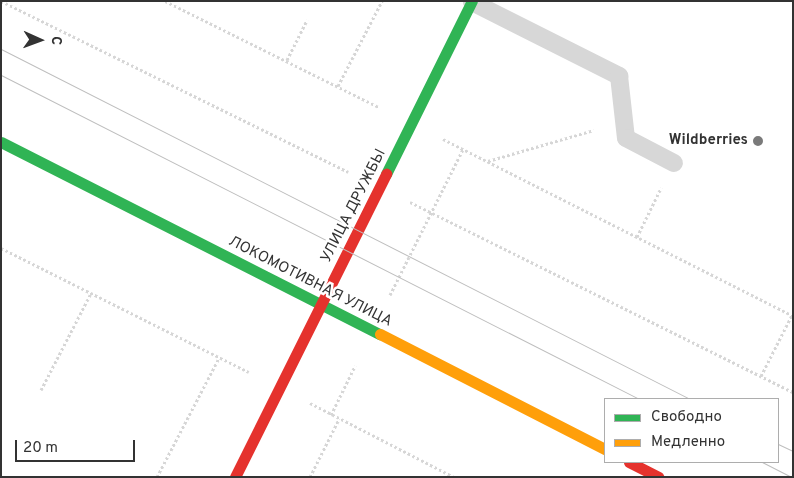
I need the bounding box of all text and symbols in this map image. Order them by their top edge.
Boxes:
north arrow [15,15,65,65]
text: С [47,36,64,45]
place label: Wildberries [669,132,748,150]
marker: Wildberries [752,135,764,147]
street label: УЛИЦА ДРУЖБЫ [318,146,390,266]
street label: ЛОКОМОТИВНАЯ УЛИЦА [225,233,395,331]
legend [604,398,779,463]
text: Свободно [651,408,722,427]
scale bar [18,430,138,462]
text: Медленно [651,433,725,452]
text: 20 m [23,439,58,458]

